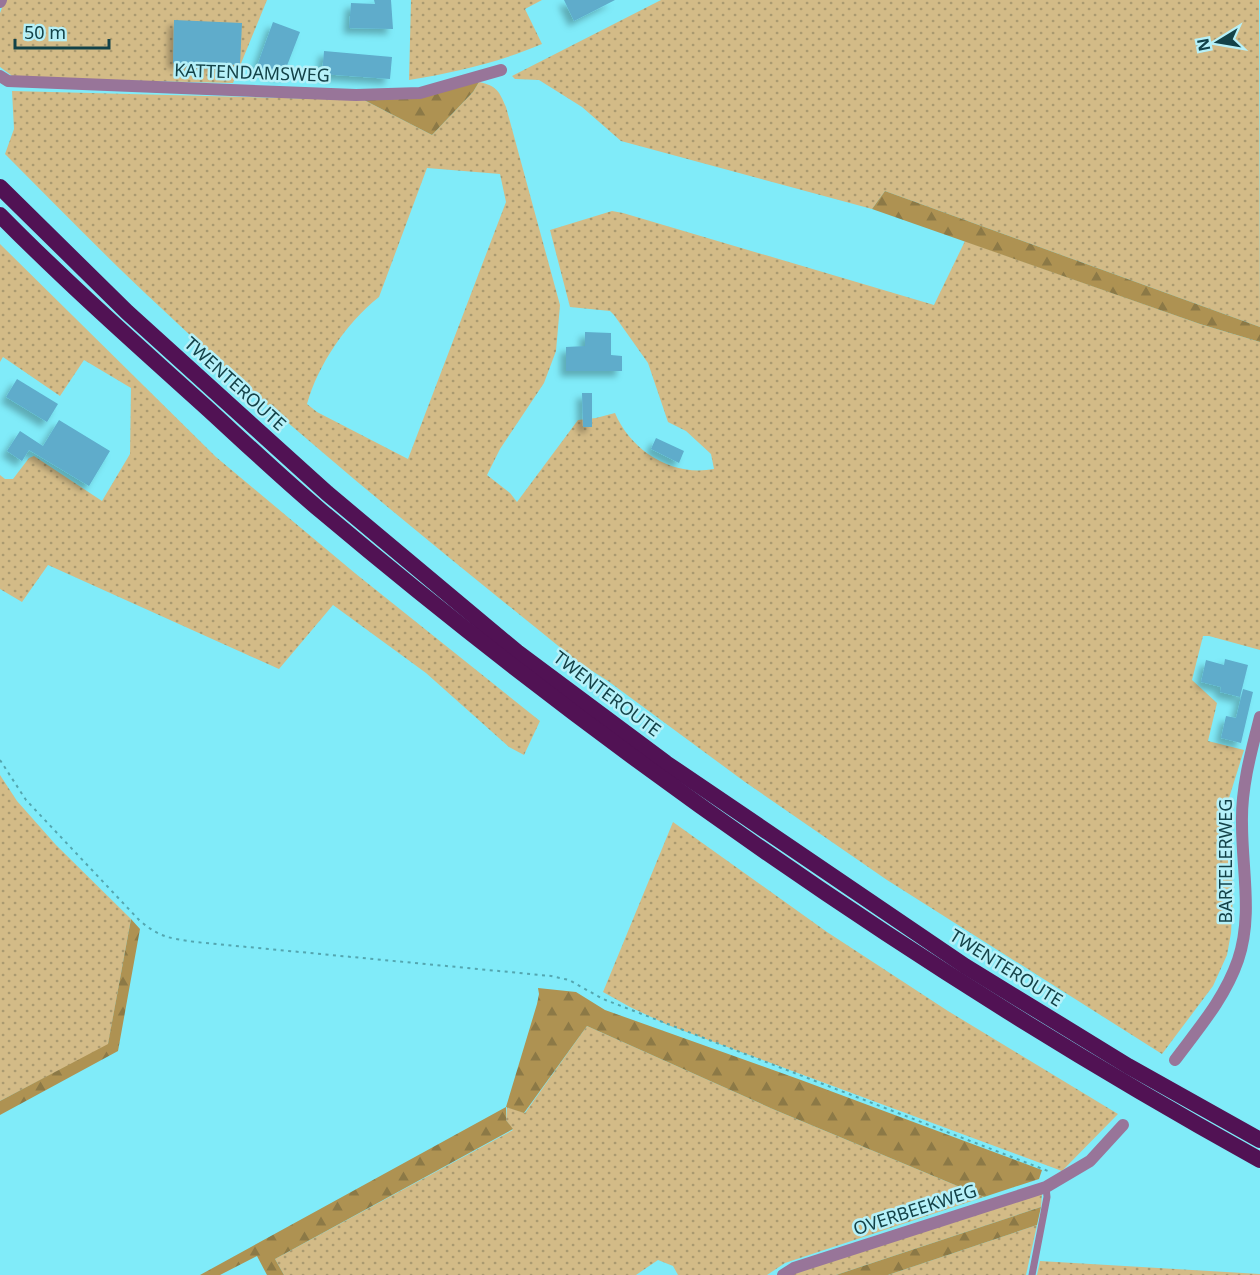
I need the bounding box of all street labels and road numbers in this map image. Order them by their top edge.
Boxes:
street label: KATTENDAMSWEG [174,57,330,87]
street label: TWENTEROUTE [180,331,292,435]
street label: TWENTEROUTE [549,645,666,742]
street label: BARTELERWEG [1213,799,1237,923]
street label: TWENTEROUTE [946,923,1068,1011]
street label: OVERBEEKWEG [850,1178,980,1240]

